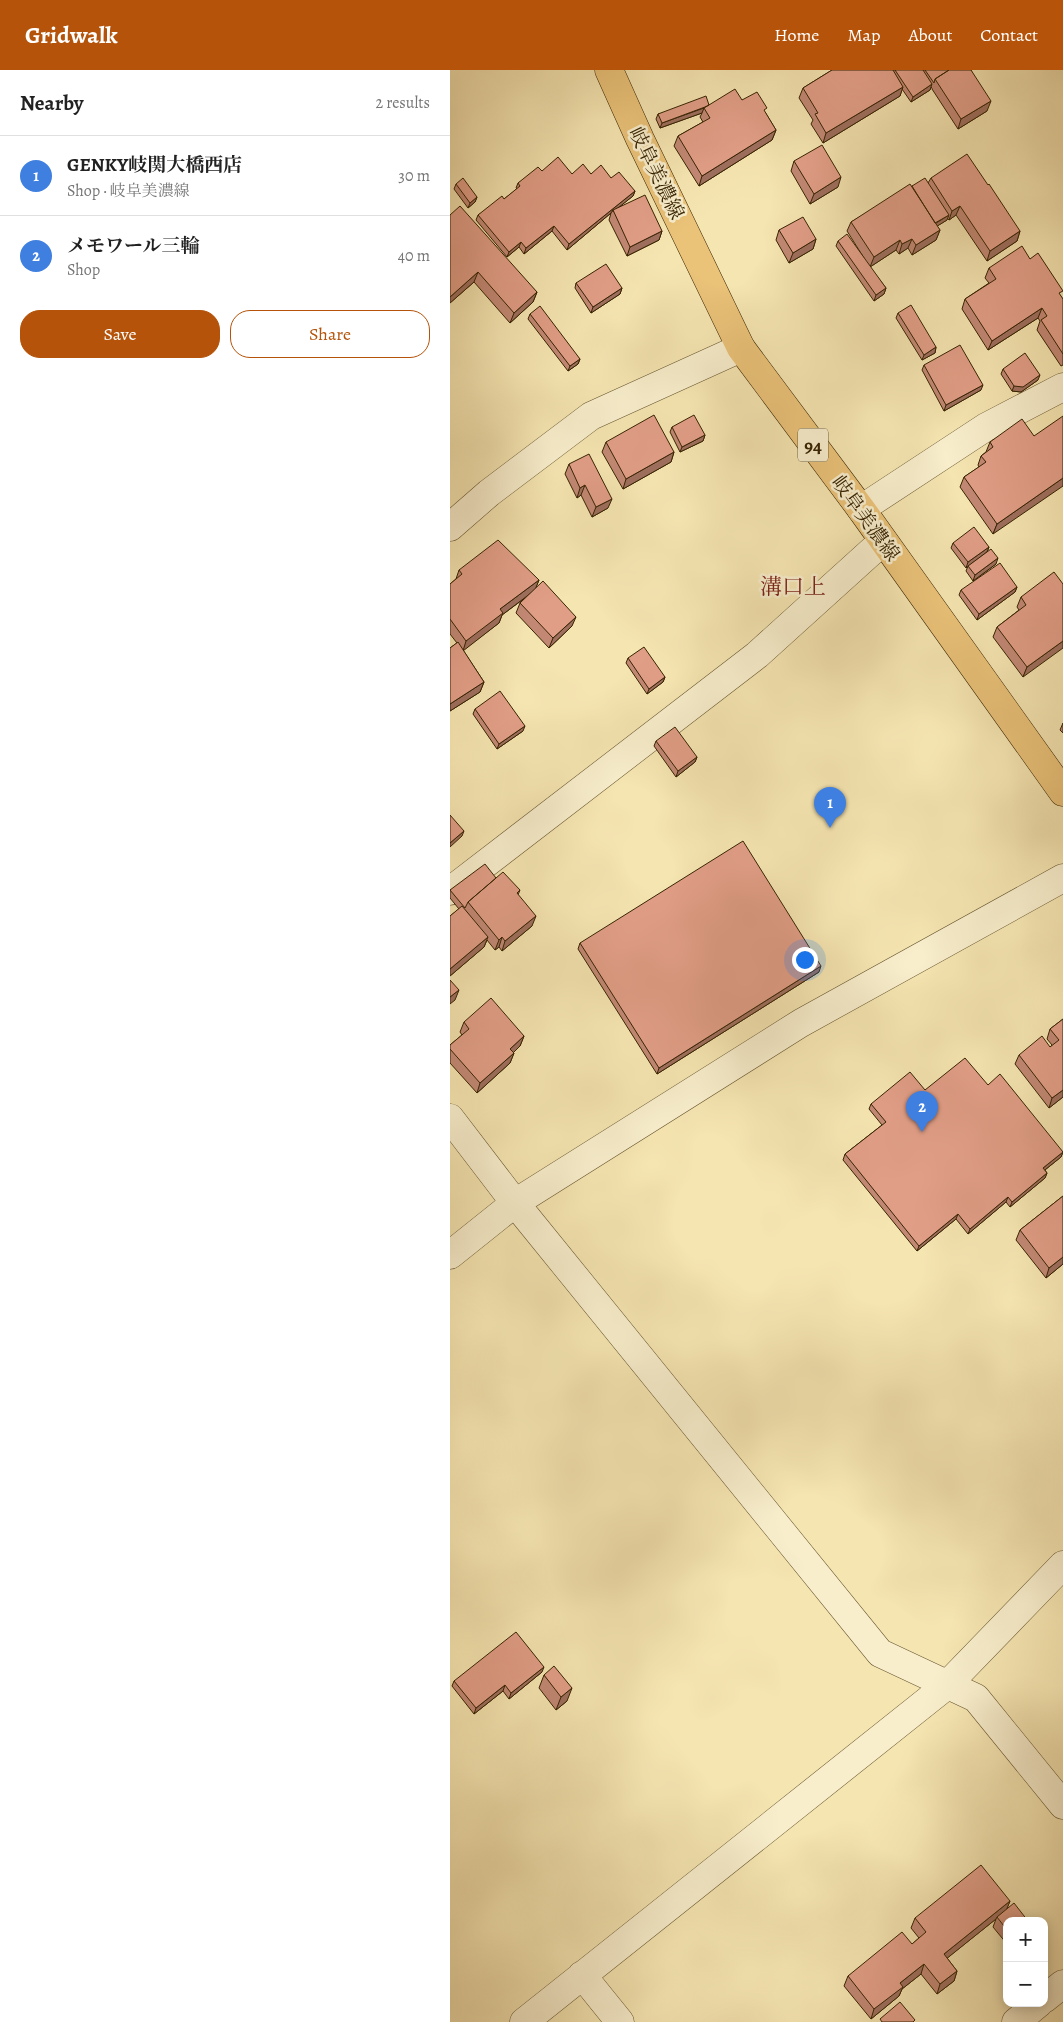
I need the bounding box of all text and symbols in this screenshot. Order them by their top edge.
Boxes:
text: Gridwalk [25,19,118,51]
text: Home [774,23,819,47]
text: Map [847,23,880,47]
text: About [908,23,952,47]
text: Contact [980,23,1038,47]
text: Nearby [20,89,83,117]
text: 2 results [375,92,430,114]
street label: 岐阜美濃線 [622,122,691,224]
text: GENKY岐関大橋西店 [67,152,242,178]
text: 1 [33,165,39,187]
text: 30 m [398,165,430,187]
text: Shop · 岐阜美濃線 [67,180,190,202]
text: メモワール三輪 [67,233,200,259]
text: 2 [32,245,40,267]
text: 40 m [398,245,430,267]
text: Shop [67,259,100,281]
button: Save [20,310,220,358]
button: Share [230,310,430,358]
road number: 94 [798,428,828,462]
street label: 岐阜美濃線 [825,470,906,567]
district label: 溝口上 [760,572,826,602]
pin: 1 [814,787,846,828]
your location [792,947,818,973]
pin: 2 [906,1091,938,1132]
map controls [1003,1917,1048,2007]
button: + [1003,1917,1048,1962]
button: − [1003,1962,1048,2007]

